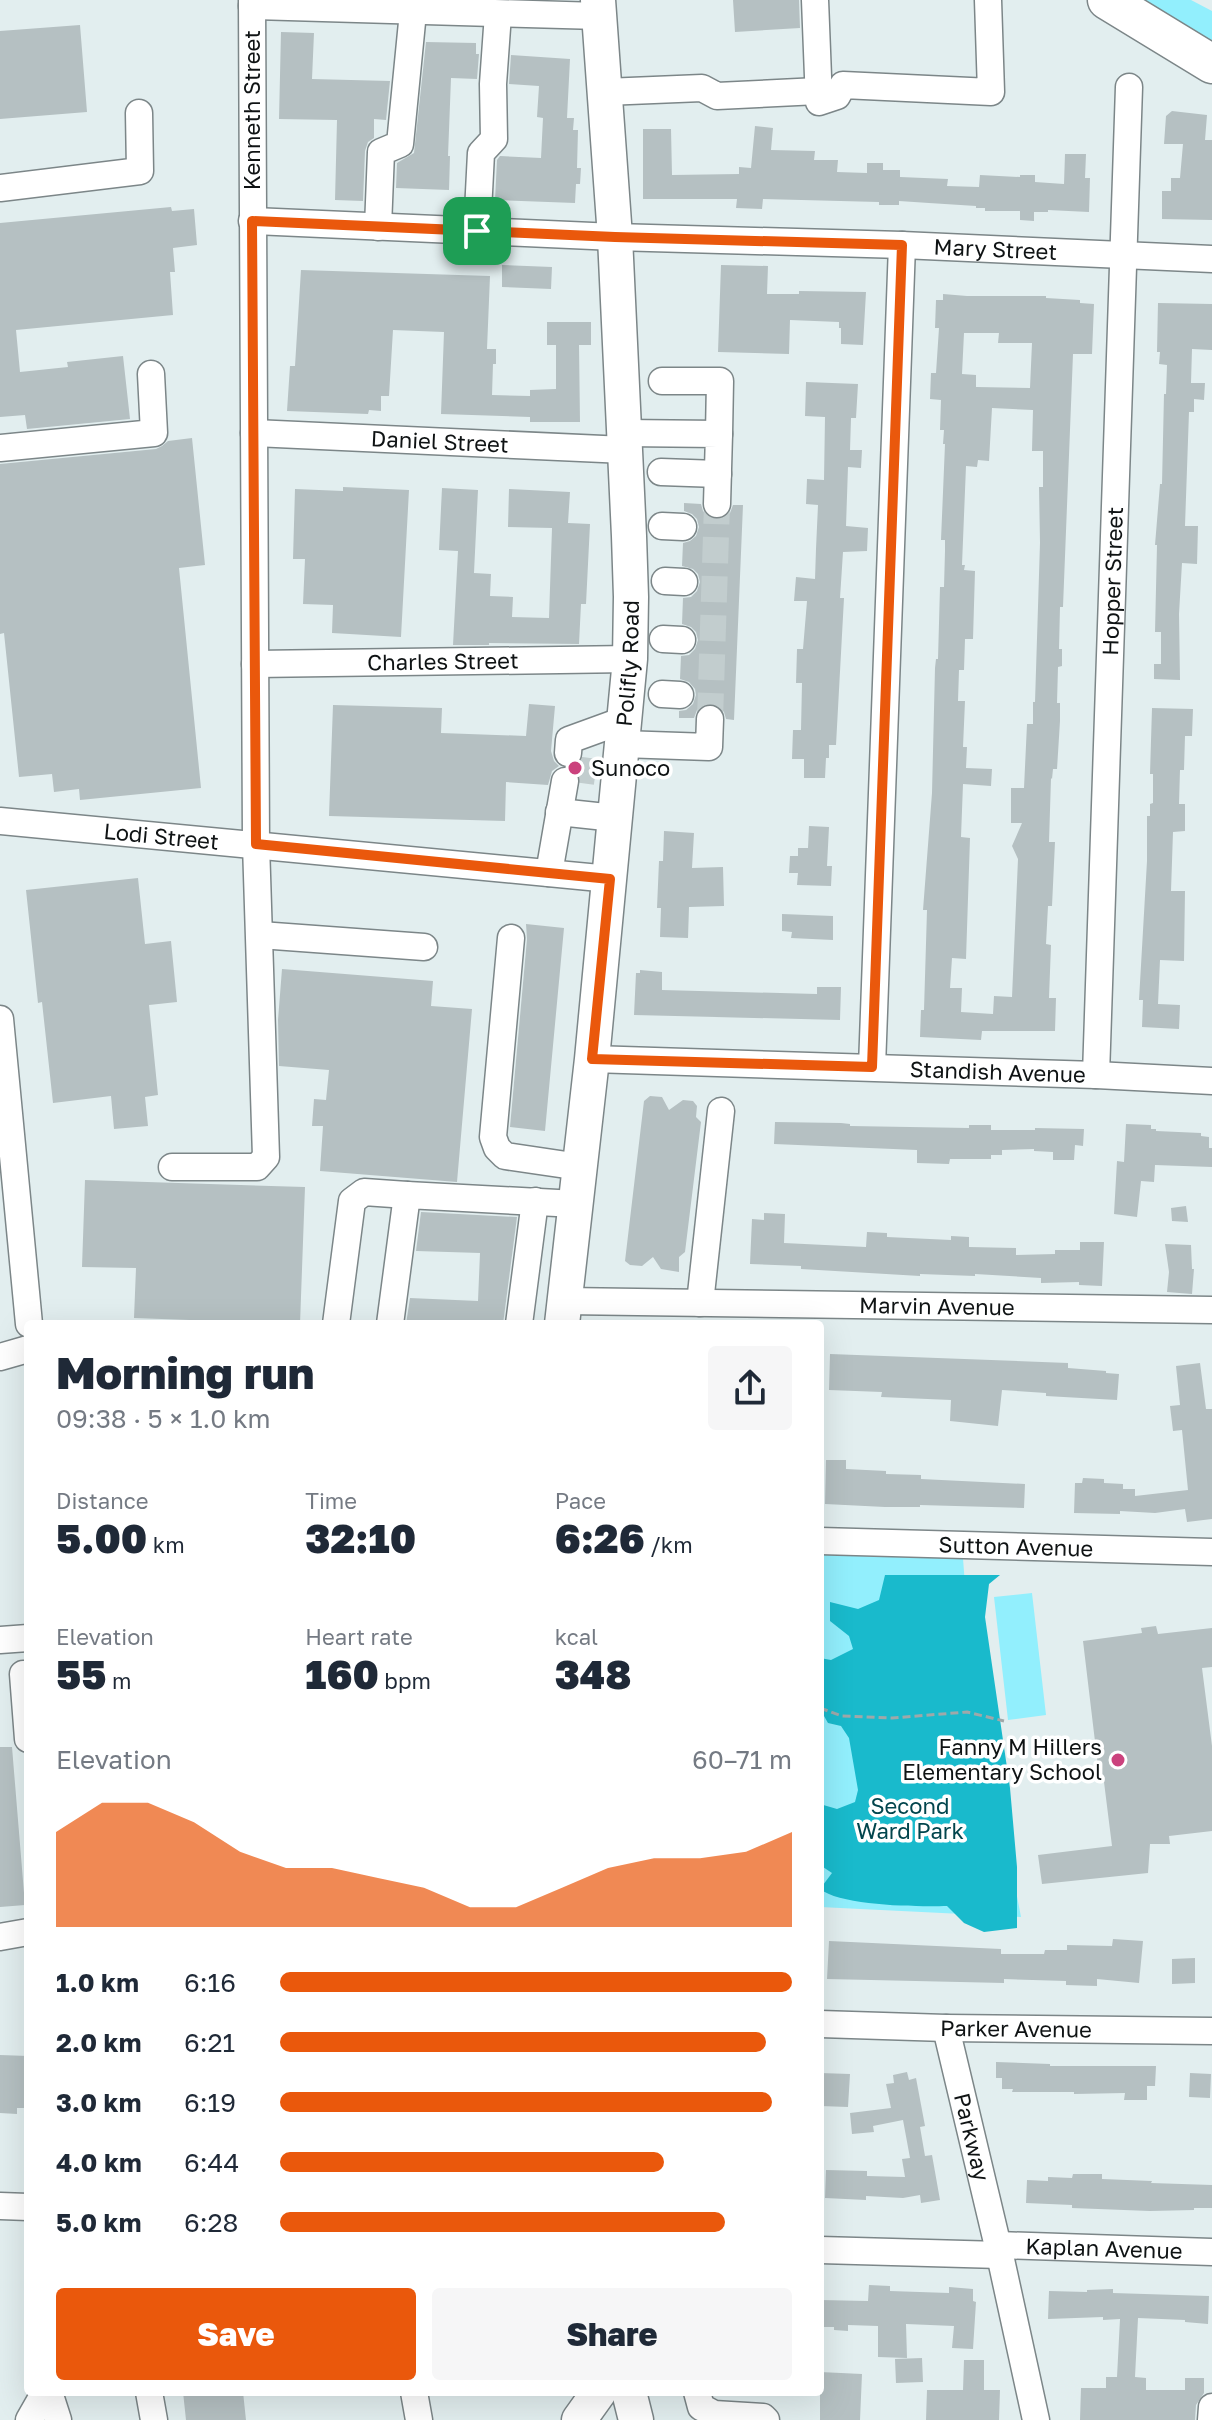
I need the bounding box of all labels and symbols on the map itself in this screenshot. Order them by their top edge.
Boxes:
street label: Kenneth Street [238,30,265,190]
pin [443,197,511,265]
street label: Mary Street [933,232,1058,265]
street label: Daniel Street [370,424,509,458]
street label: Hopper Street [1096,506,1128,656]
street label: Polifly Road [610,600,644,728]
street label: Charles Street [367,646,519,676]
place label: Sunoco [591,754,670,781]
marker: Sunoco [566,759,584,777]
street label: Lodi Street [102,817,220,855]
street label: Standish Avenue [909,1055,1086,1088]
street label: Marvin Avenue [859,1291,1015,1320]
street label: Sutton Avenue [938,1530,1094,1562]
place label: Fanny M Hillers Elementary School [902,1733,1102,1785]
marker: Fanny M Hillers Elementary School [1109,1751,1127,1769]
park label: Second Ward Park [856,1792,964,1844]
street label: Parker Avenue [940,2014,1092,2043]
street label: Parkway [949,2090,996,2184]
street label: Kaplan Avenue [1025,2232,1183,2264]

